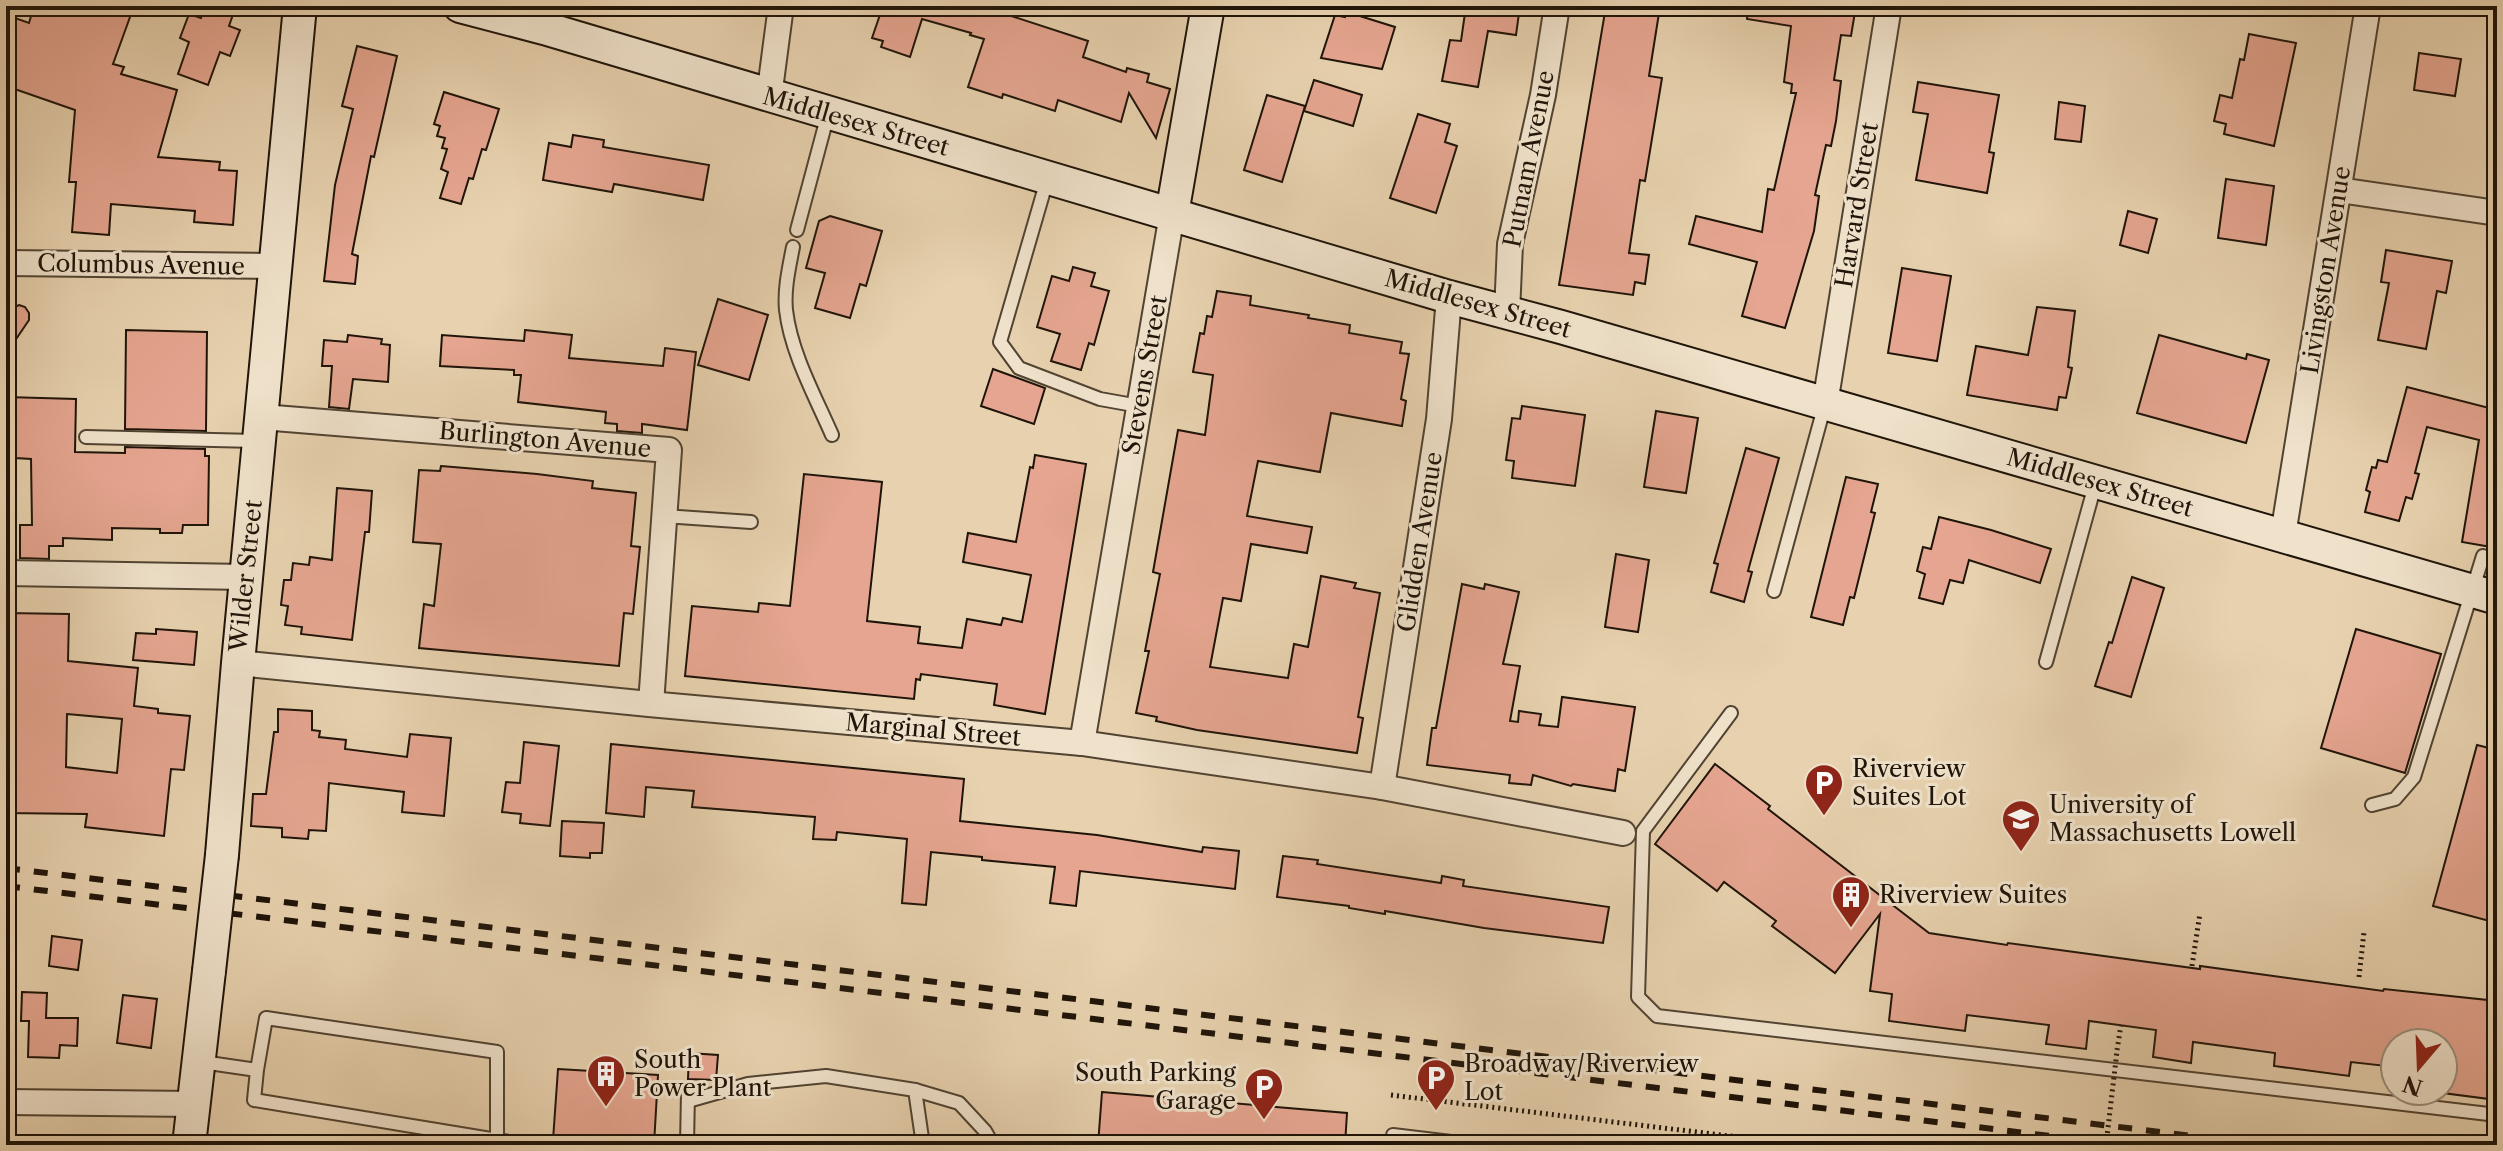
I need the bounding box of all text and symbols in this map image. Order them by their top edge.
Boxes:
street label: Putnam Avenue [1497,68,1560,250]
street label: Middlesex Street [760,81,953,162]
street label: Harvard Street [1829,120,1884,290]
street label: Livingston Avenue [2295,164,2356,376]
street label: Columbus Avenue [37,248,245,281]
street label: Middlesex Street [1382,263,1575,344]
street label: Stevens Street [1116,292,1173,457]
street label: Burlington Avenue [438,416,652,463]
street label: Middlesex Street [2004,442,2197,523]
street label: Glidden Avenue [1391,450,1448,634]
street label: Wilder Street [223,498,268,654]
street label: Marginal Street [844,707,1022,752]
place label: Riverview Suites Lot [1852,754,1967,811]
parking icon: Riverview Suites Lot [1803,762,1845,817]
place label: University of Massachusetts Lowell [2049,790,2296,847]
school or university icon: University of Massachusetts Lowell [2000,798,2042,853]
building icon: Riverview Suites [1830,874,1872,929]
place label: Riverview Suites [1879,880,2067,909]
north arrow [2379,1027,2459,1107]
place label: South Power Plant [634,1045,772,1102]
place label: Broadway/Riverview Lot [1464,1049,1700,1106]
building icon: South Power Plant [585,1053,627,1108]
parking icon: Broadway/Riverview Lot [1415,1057,1457,1112]
place label: South Parking Garage [1075,1058,1236,1115]
parking icon: South Parking Garage [1243,1066,1285,1121]
text: N [2399,1070,2426,1101]

